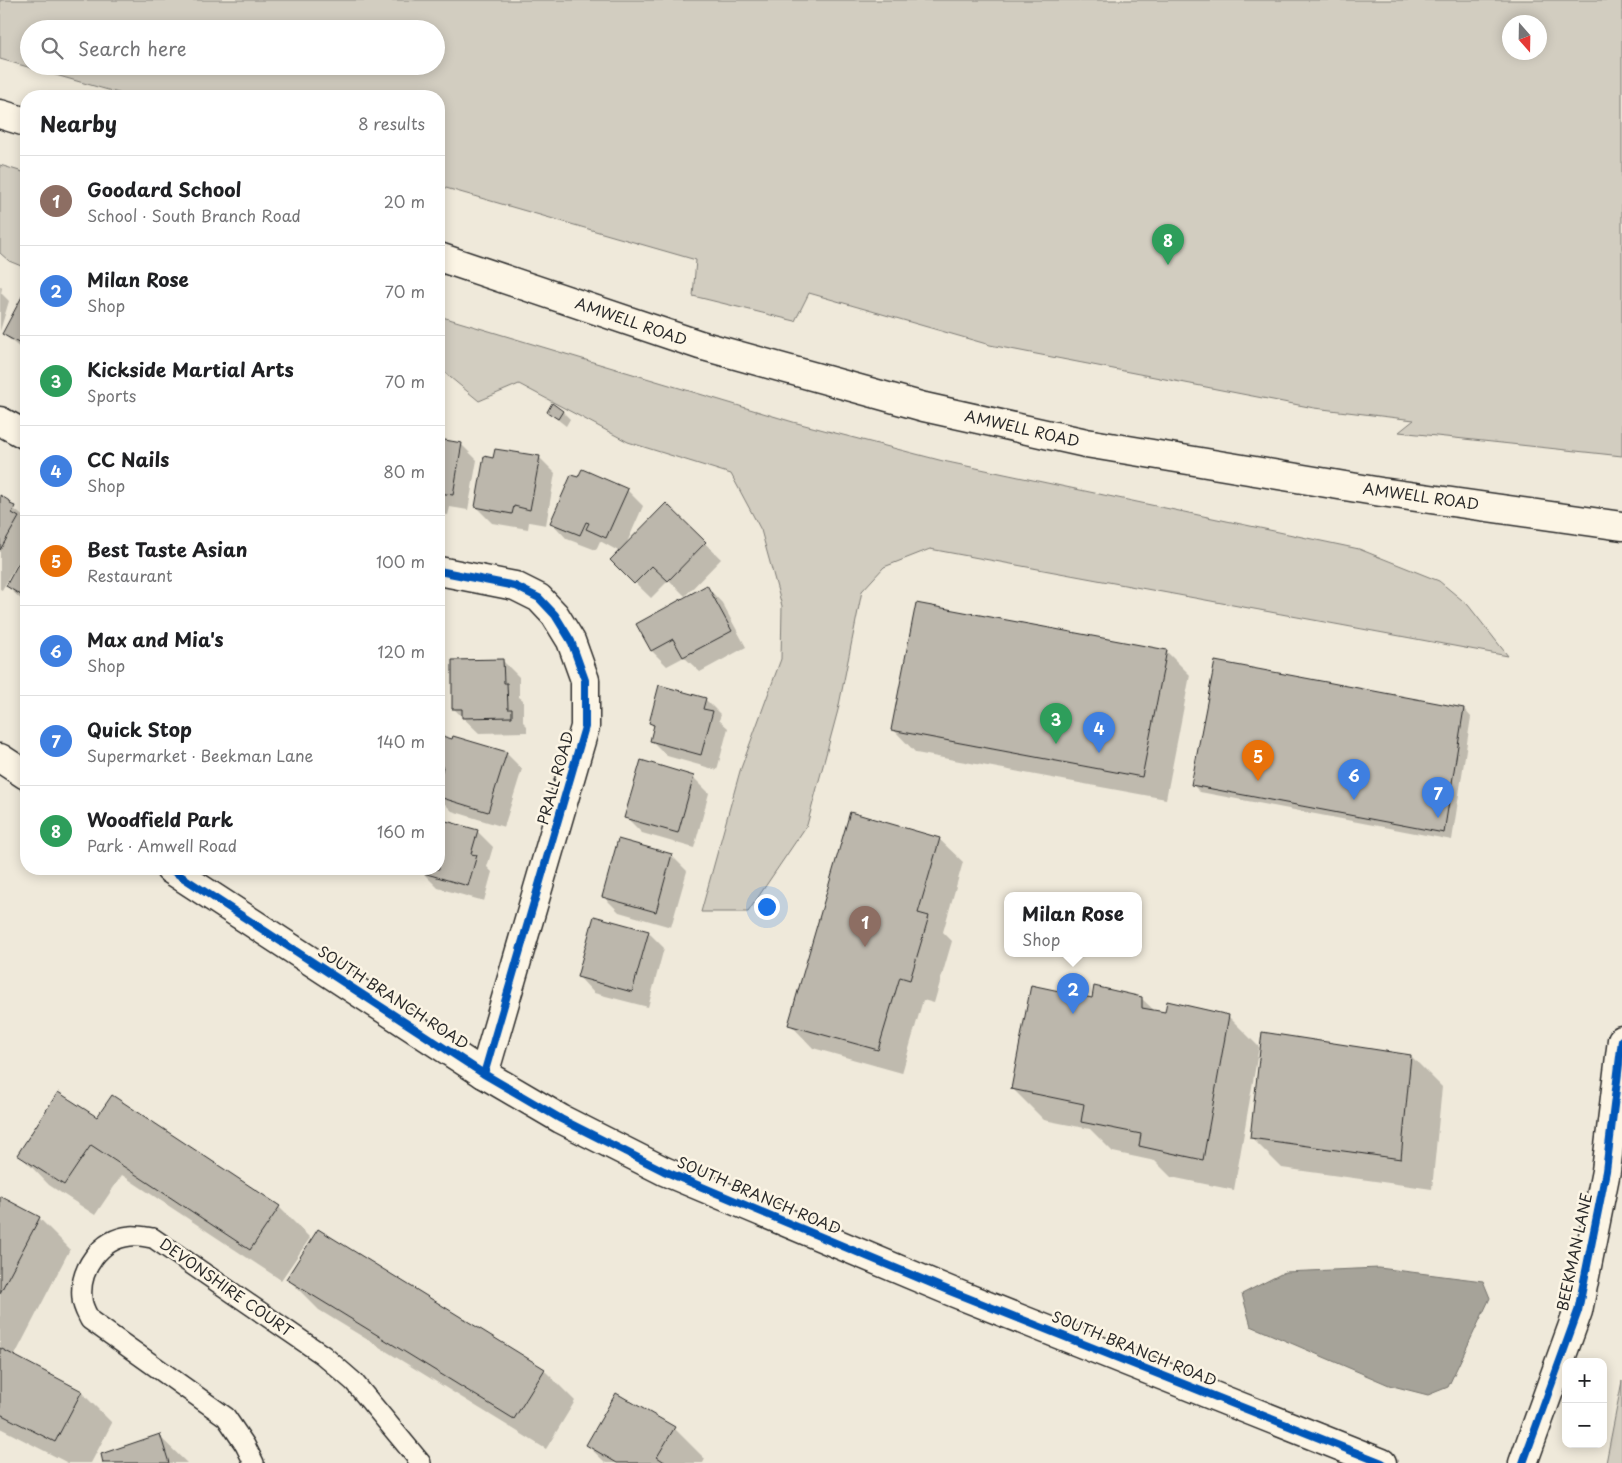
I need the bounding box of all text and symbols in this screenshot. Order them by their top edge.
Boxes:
north arrow [1502,15,1547,60]
search box [20,20,445,75]
icon: search [38,34,66,62]
text: Search here [78,34,187,62]
text: Nearby [40,107,117,139]
text: 8 results [358,111,425,135]
text: Goodard School [87,175,241,203]
text: 1 [52,189,60,213]
text: 20 m [384,189,425,213]
text: School · South Branch Road [87,203,301,227]
pin: 8 [1152,224,1184,265]
text: Milan Rose [87,265,189,293]
text: 2 [50,279,62,303]
text: 70 m [385,279,425,303]
street label: AMWELL ROAD [572,291,691,351]
text: Shop [87,293,125,317]
text: Kickside Martial Arts [87,355,294,383]
text: 3 [51,369,61,393]
text: 70 m [385,369,425,393]
text: Sports [87,383,136,407]
street label: AMWELL ROAD [963,403,1082,452]
text: CC Nails [87,445,169,473]
text: 4 [51,459,61,483]
text: 80 m [383,459,425,483]
text: Shop [87,473,125,497]
street label: AMWELL ROAD [1362,476,1481,515]
text: Best Taste Asian [87,535,248,563]
text: 5 [51,549,61,573]
text: 100 m [376,549,425,573]
text: Restaurant [87,563,173,587]
text: Max and Mia's [87,625,224,653]
text: 6 [50,639,62,663]
text: 120 m [378,639,425,663]
text: Shop [87,653,125,677]
pin: 3 [1040,703,1072,744]
pin: 4 [1083,712,1115,753]
text: Quick Stop [87,715,192,743]
street label: PRALL ROAD [530,728,579,827]
text: 7 [51,729,61,753]
text: 140 m [377,729,425,753]
pin: 5 [1242,740,1274,781]
text: Supermarket · Beekman Lane [87,743,314,767]
pin: 6 [1338,759,1370,800]
pin: 7 [1422,777,1454,818]
text: Woodfield Park [87,805,233,833]
text: 8 [51,819,61,843]
text: 160 m [377,819,425,843]
text: Park · Amwell Road [87,833,237,857]
popup [1004,892,1142,957]
your location [754,894,780,920]
text: Milan Rose [1022,899,1124,927]
pin: 1 [849,906,881,947]
text: Shop [1022,927,1060,951]
street label: SOUTH BRANCH ROAD [314,939,474,1054]
pin: 2 [1057,973,1089,1014]
street label: SOUTH BRANCH ROAD [674,1150,845,1240]
street label: BEEKMAN LANE [1550,1191,1597,1313]
street label: DEVONSHIRE COURT [155,1232,299,1342]
street label: SOUTH BRANCH ROAD [1049,1304,1221,1391]
map controls [1562,1358,1607,1448]
button: + [1562,1358,1607,1403]
button: − [1562,1403,1607,1448]

